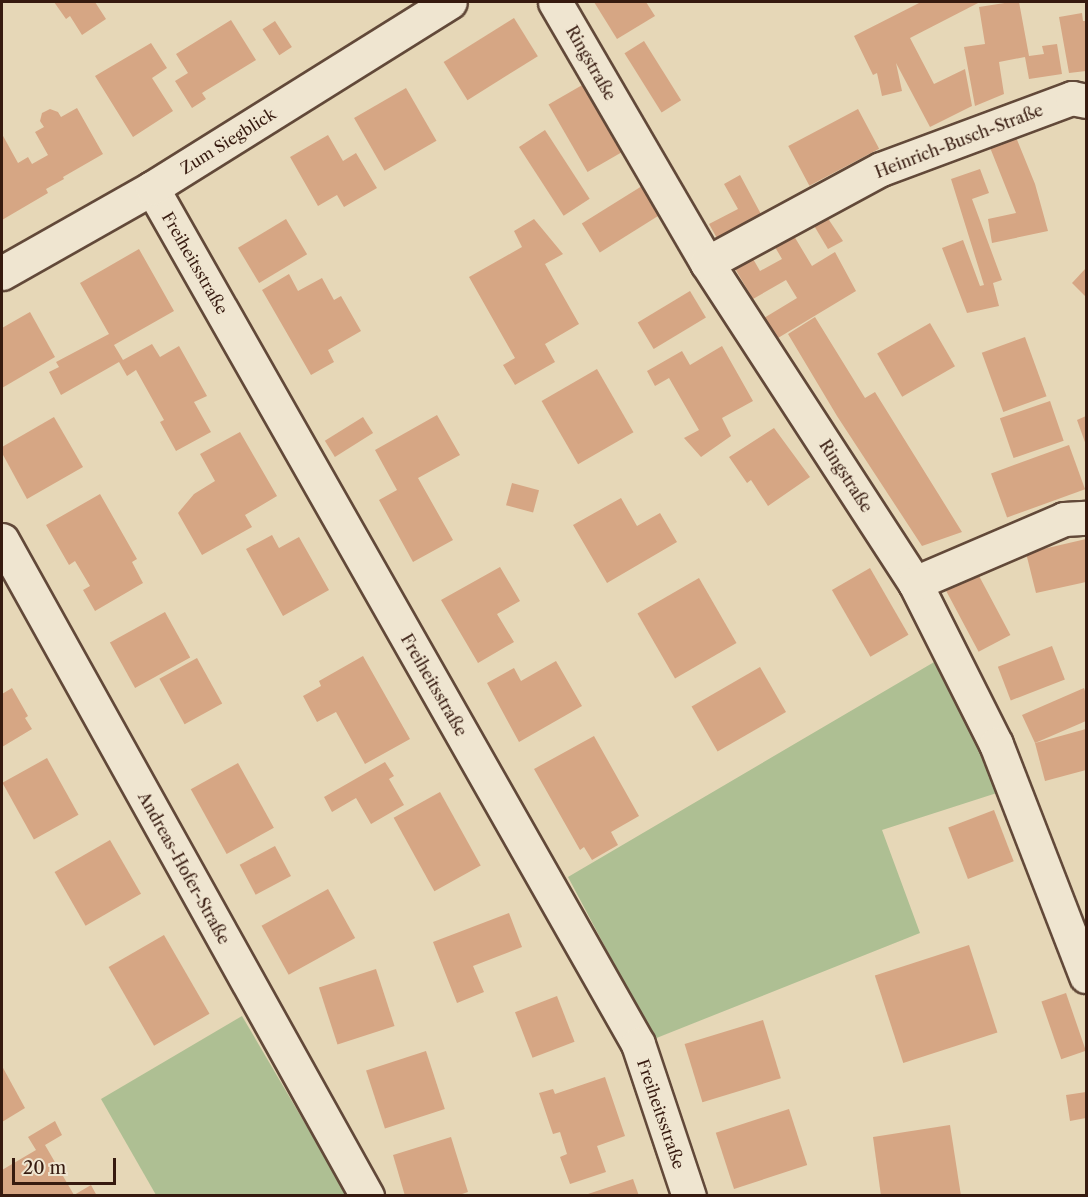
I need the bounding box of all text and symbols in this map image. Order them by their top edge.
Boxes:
street label: Ringstraße [562,22,620,104]
street label: Heinrich-Busch-Straße [872,100,1046,182]
street label: Zum Siegblick [177,104,279,178]
street label: Freiheitsstraße [158,208,232,318]
street label: Ringstraße [815,436,877,516]
street label: Freiheitsstraße [397,630,471,740]
street label: Andreas-Hofer-Straße [134,789,234,947]
street label: Freiheitsstraße [633,1057,689,1171]
scale bar [15,1146,118,1184]
text: 20 m [23,1157,66,1179]

